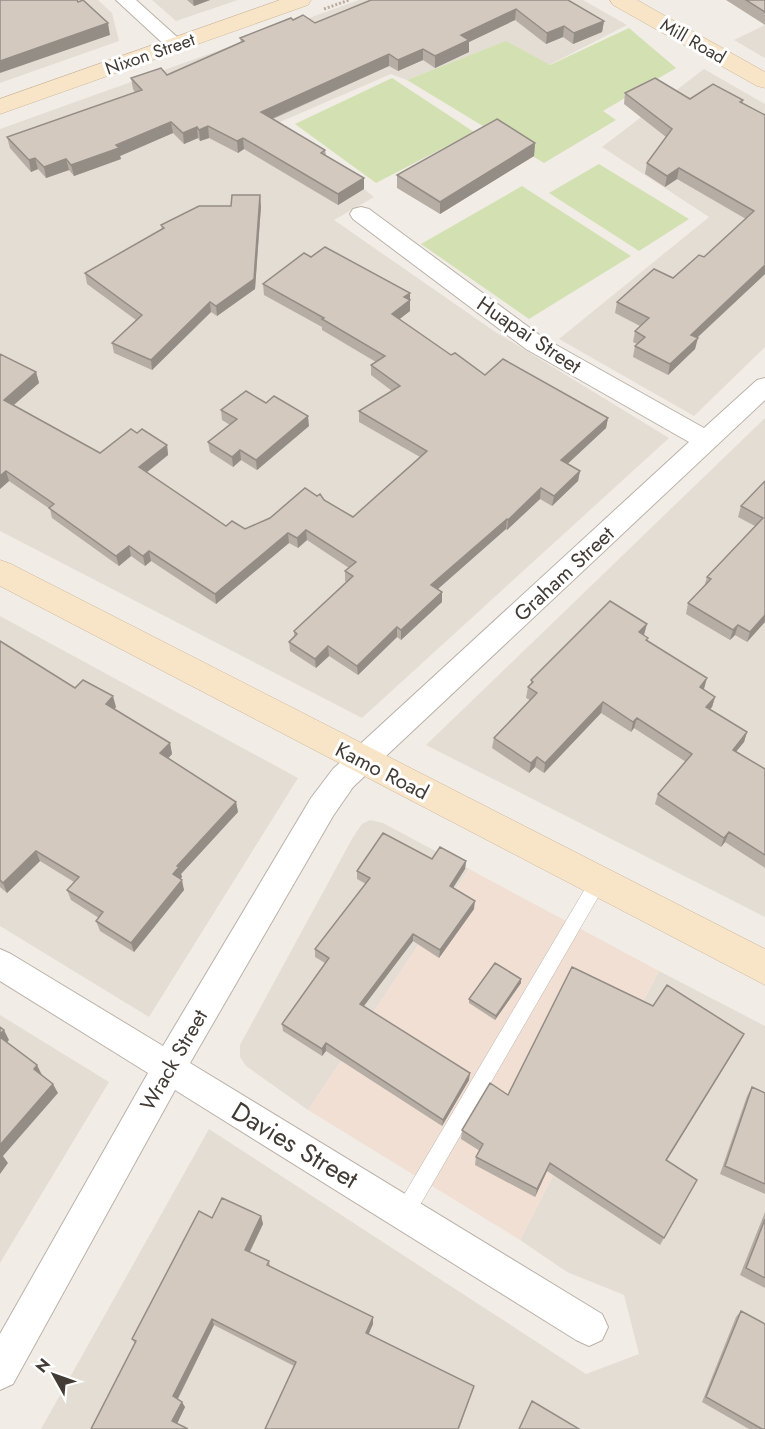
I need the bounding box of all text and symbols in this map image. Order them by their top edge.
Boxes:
street label: Mill Road [655,12,731,70]
street label: Nixon Street [102,26,199,82]
street label: Huapai Street [471,289,587,381]
street label: Graham Street [507,520,621,628]
street label: Kamo Road [330,735,434,807]
street label: Wrack Street [133,1004,215,1116]
street label: Davies Street [224,1092,366,1198]
north arrow [24,1345,84,1405]
text: N [30,1353,56,1378]

